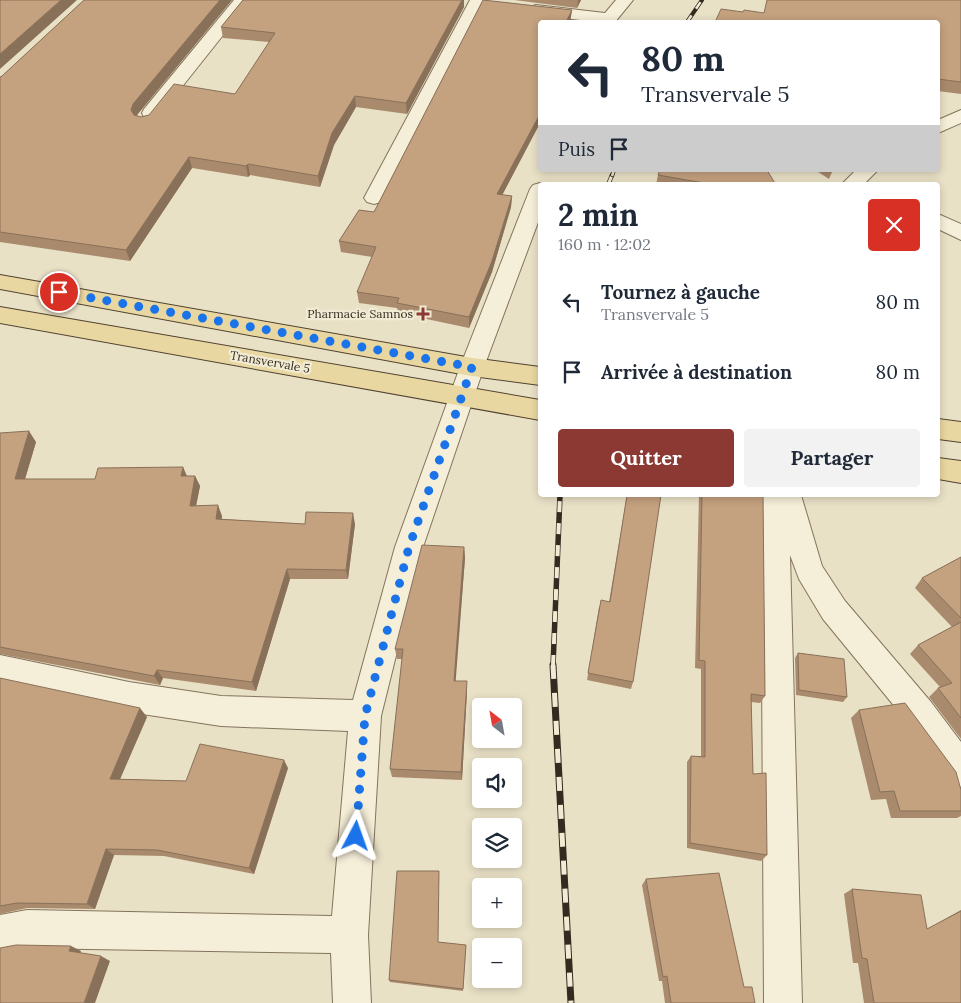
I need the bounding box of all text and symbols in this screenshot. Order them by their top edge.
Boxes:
text: 80 m [641,36,725,81]
icon: left [558,40,623,105]
text: Transvervale 5 [641,80,790,108]
icon: arrive [605,135,633,163]
text: Puis [558,137,595,161]
text: 2 min [558,196,638,234]
button: close [868,199,920,251]
text: 160 m · 12:02 [558,234,651,254]
pin [38,271,80,313]
icon: arrive [45,278,73,306]
text: Tournez à gauche [601,280,760,304]
icon: left [558,288,586,316]
text: 80 m [876,290,920,314]
text: Transvervale 5 [601,304,709,324]
place label: Pharmacie Samnos [307,306,413,321]
marker: Pharmacie Samnos [417,308,429,320]
street label: Transvervale 5 [229,347,311,376]
icon: arrive [558,358,586,386]
text: Arrivée à destination [601,360,792,384]
text: 80 m [876,360,920,384]
button: Quitter [558,429,734,487]
button: Partager [744,429,920,487]
north arrow [472,698,522,748]
map controls [472,698,522,988]
button: sound [472,758,522,808]
position arrow [329,809,381,861]
button: layers [472,818,522,868]
button: + [472,878,522,928]
button: − [472,938,522,988]

